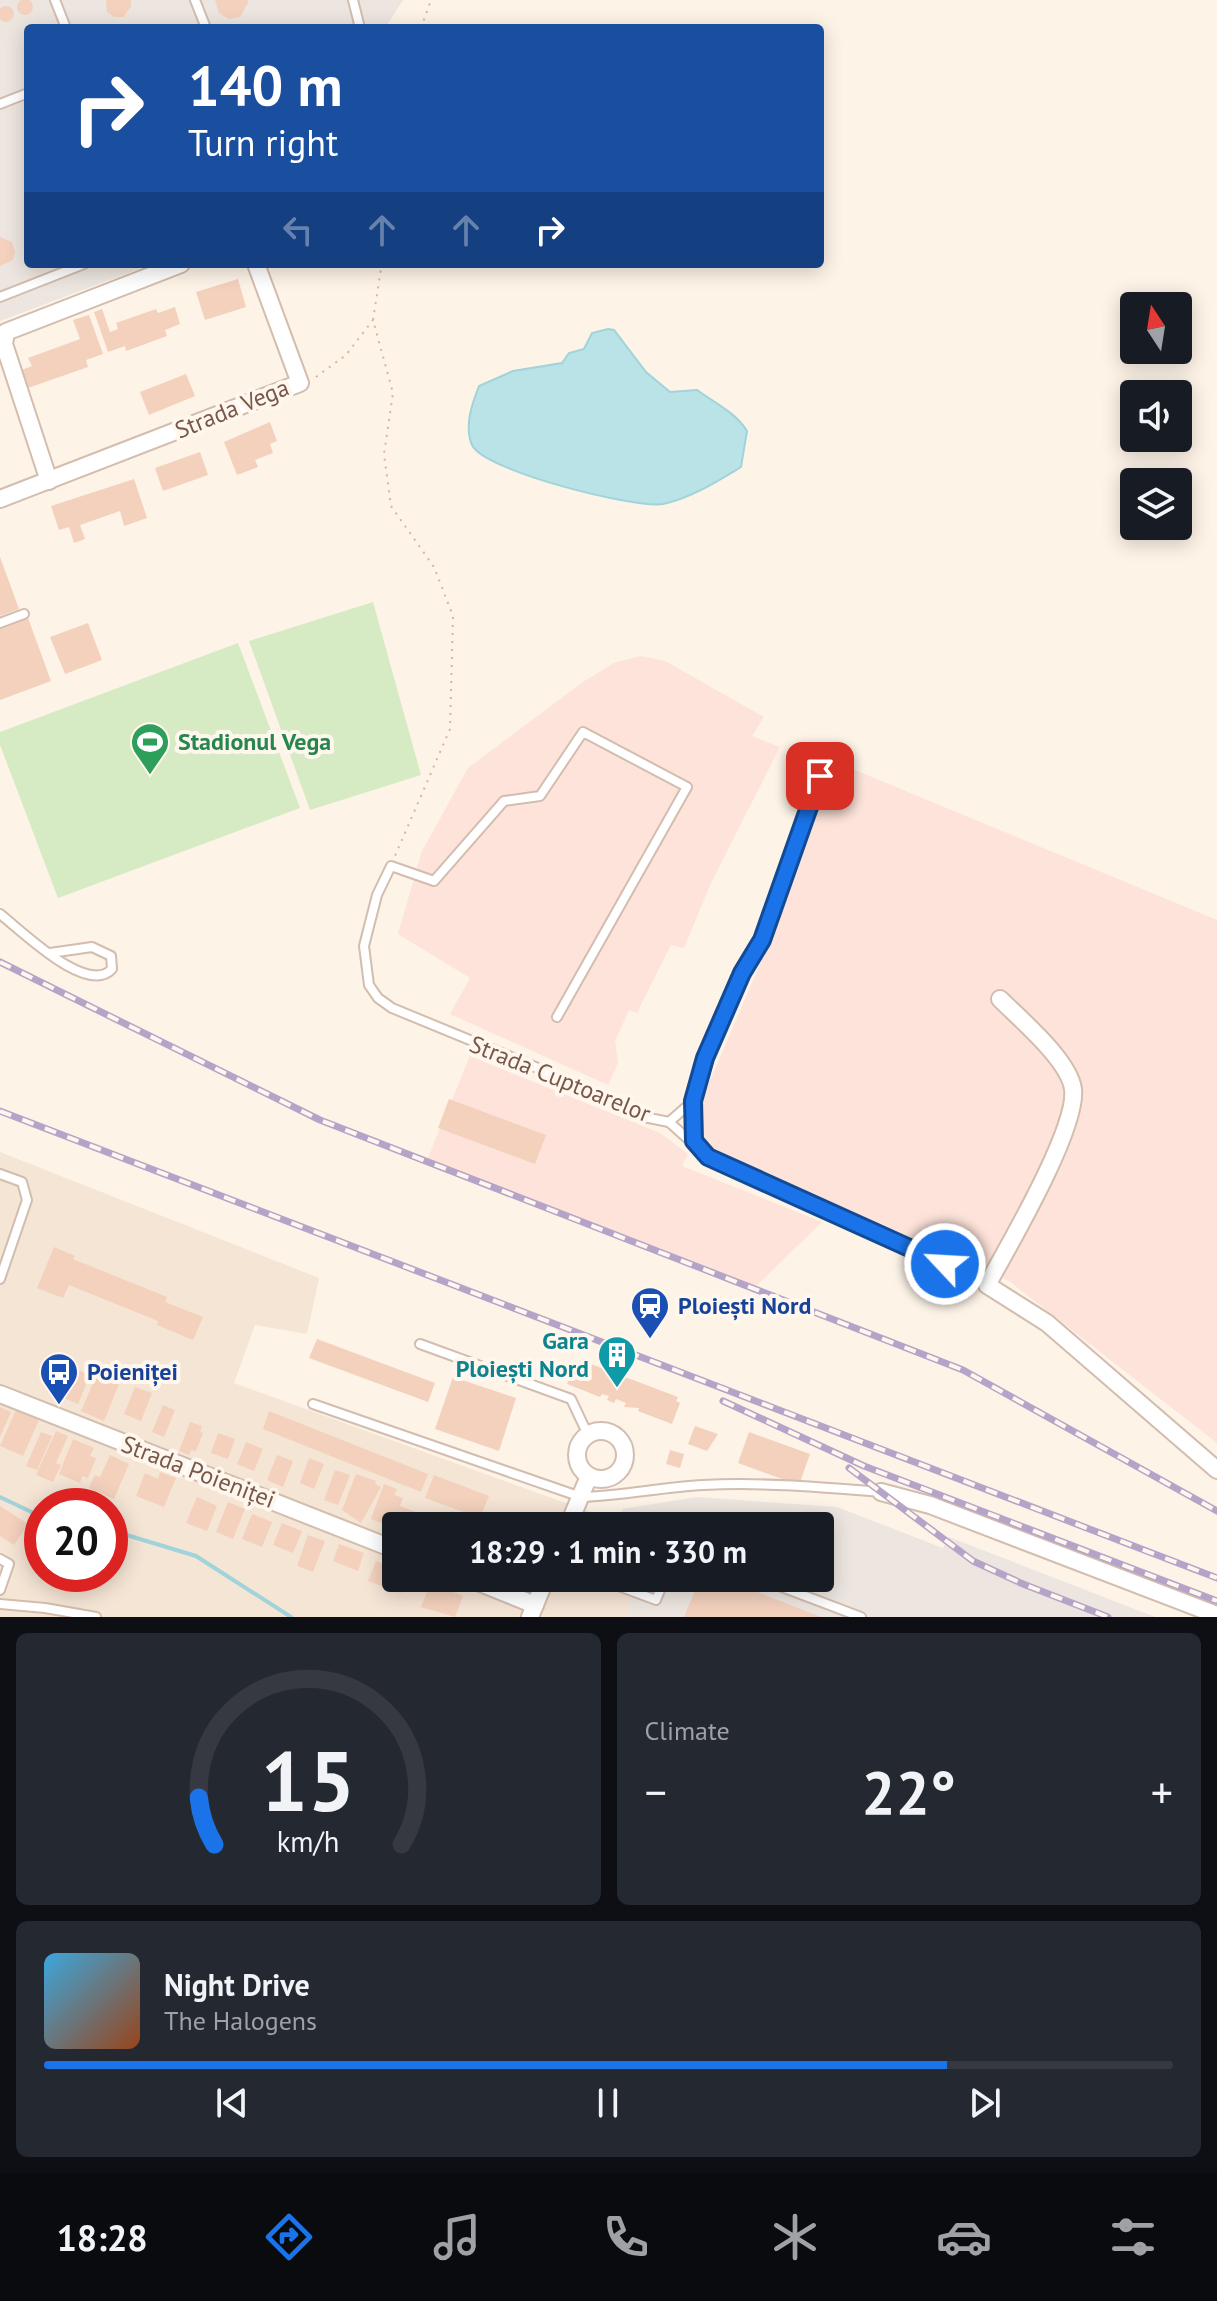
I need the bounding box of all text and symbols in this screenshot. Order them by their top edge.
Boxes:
text: 140 m [188,49,343,121]
icon: right [56,56,160,160]
text: Turn right [188,119,338,166]
icon: left [276,208,320,252]
icon: ahead [360,208,404,252]
icon: ahead [444,208,488,252]
icon: right [528,208,572,252]
north arrow [1120,292,1192,364]
map controls [1120,292,1192,540]
street label: Strada Vega [170,372,293,445]
button: sound [1120,380,1192,452]
button: layers [1120,468,1192,540]
sports icon: Stadionul Vega [129,721,171,776]
place label: Stadionul Vega [178,726,331,757]
pin [786,742,854,810]
icon: arrive [798,754,842,798]
street label: Strada Cuptoarelor [465,1028,655,1129]
position arrow [903,1222,987,1306]
station icon: Ploiești Nord [629,1285,671,1340]
place label: Ploiești Nord [678,1290,811,1321]
place label: Gara Ploiești Nord [456,1325,589,1384]
building icon: Gara Ploiești Nord [596,1334,638,1389]
bus stop icon: Poieniței [38,1351,80,1406]
place label: Poieniței [87,1356,178,1387]
street label: Strada Poieniței [117,1428,279,1515]
speed limit sign: 20 [24,1488,128,1592]
text: 18:29 · 1 min · 330 m [469,1532,747,1571]
text: Climate [645,1714,730,1747]
text: 15 [261,1726,355,1834]
text: 22° [862,1753,956,1831]
text: − [645,1763,667,1820]
text: + [1151,1763,1173,1820]
text: km/h [277,1823,340,1860]
text: Night Drive [164,1965,310,2004]
text: The Halogens [164,2004,317,2037]
icon: previous [210,2081,254,2125]
icon: pause [586,2081,630,2125]
icon: next [963,2081,1007,2125]
icon: directions [261,2209,317,2265]
icon: music [429,2209,485,2265]
icon: phone [598,2209,654,2265]
icon: climate [767,2209,823,2265]
icon: car [936,2209,992,2265]
icon: filters [1105,2209,1161,2265]
text: 18:28 [56,2214,148,2261]

